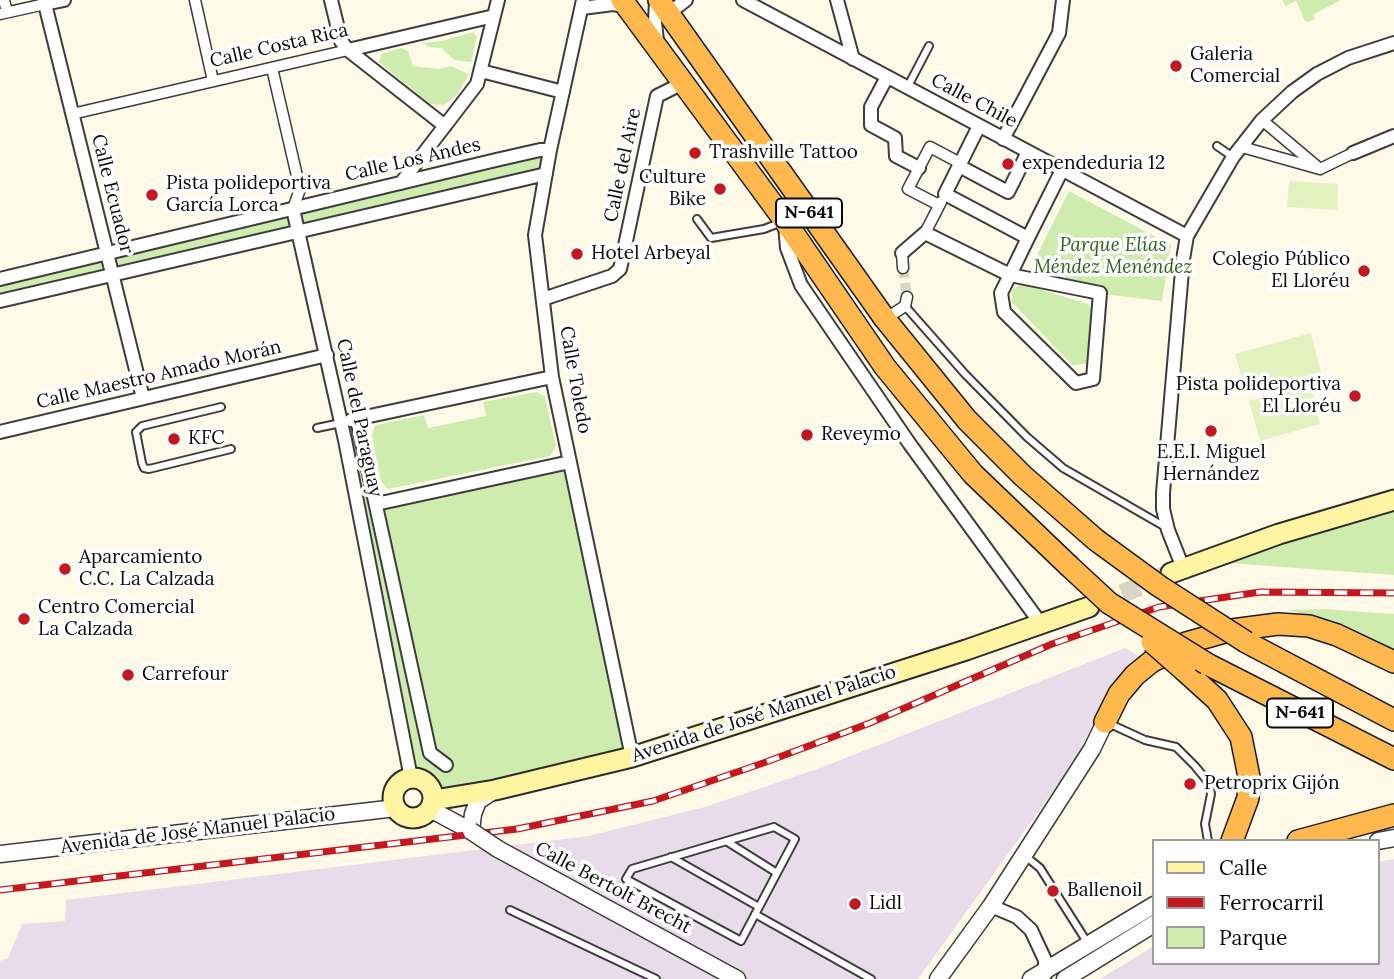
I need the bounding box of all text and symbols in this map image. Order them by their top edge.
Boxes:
street label: Calle Costa Rica [208,19,350,73]
place label: Galeria Comercial [1190,44,1280,88]
marker: Galeria Comercial [1168,58,1184,74]
street label: Calle Chile [927,69,1021,133]
street label: Calle del Aire [600,106,646,224]
street label: Calle Ecuador [86,132,138,256]
street label: Calle Los Andes [343,133,483,187]
place label: Trashville Tattoo [709,142,858,164]
marker: Trashville Tattoo [687,145,703,161]
place label: expendeduria 12 [1022,153,1165,175]
marker: expendeduria 12 [1000,156,1016,172]
place label: Culture Bike [639,167,706,211]
place label: Pista polideportiva García Lorca [166,173,331,217]
marker: Culture Bike [712,181,728,197]
marker: Pista polideportiva García Lorca [144,187,160,203]
road number: N-641 [776,198,842,228]
park label: Parque Elías Méndez Menéndez [1034,235,1192,279]
place label: Hotel Arbeyal [591,243,711,265]
marker: Hotel Arbeyal [569,246,585,262]
place label: Colegio Público El Lloréu [1212,249,1350,293]
marker: Colegio Público El Lloréu [1356,263,1372,279]
street label: Calle Toledo [554,324,596,436]
street label: Calle Maestro Amado Morán [34,336,284,414]
street label: Calle del Paraguay [331,337,387,499]
place label: Pista polideportiva El Lloréu [1176,374,1341,418]
marker: Pista polideportiva El Lloréu [1347,388,1363,404]
marker: E.E.I. Miguel Hernández [1203,423,1219,439]
place label: Reveymo [821,424,901,446]
marker: Reveymo [799,427,815,443]
place label: KFC [188,428,225,450]
marker: KFC [166,431,182,447]
place label: E.E.I. Miguel Hernández [1156,442,1266,486]
place label: Aparcamiento C.C. La Calzada [79,547,215,591]
marker: Aparcamiento C.C. La Calzada [57,561,73,577]
place label: Centro Comercial La Calzada [38,597,195,641]
marker: Centro Comercial La Calzada [16,611,32,627]
street label: Avenida de José Manuel Palacio [629,660,899,768]
place label: Carrefour [142,664,229,686]
marker: Carrefour [120,667,136,683]
road number: N-641 [1267,698,1333,728]
place label: Petroprix Gijón [1204,773,1339,795]
marker: Petroprix Gijón [1182,776,1198,792]
street label: Avenida de José Manuel Palacio [59,803,337,859]
street label: Calle Bertolt Brecht [531,837,695,939]
legend [1152,839,1380,965]
text: Calle [1219,854,1267,881]
place label: Ballenoil [1067,880,1142,902]
marker: Ballenoil [1045,883,1061,899]
text: Ferrocarril [1219,889,1324,916]
place label: Lidl [869,893,902,915]
marker: Lidl [847,896,863,912]
text: Parque [1219,924,1287,951]

